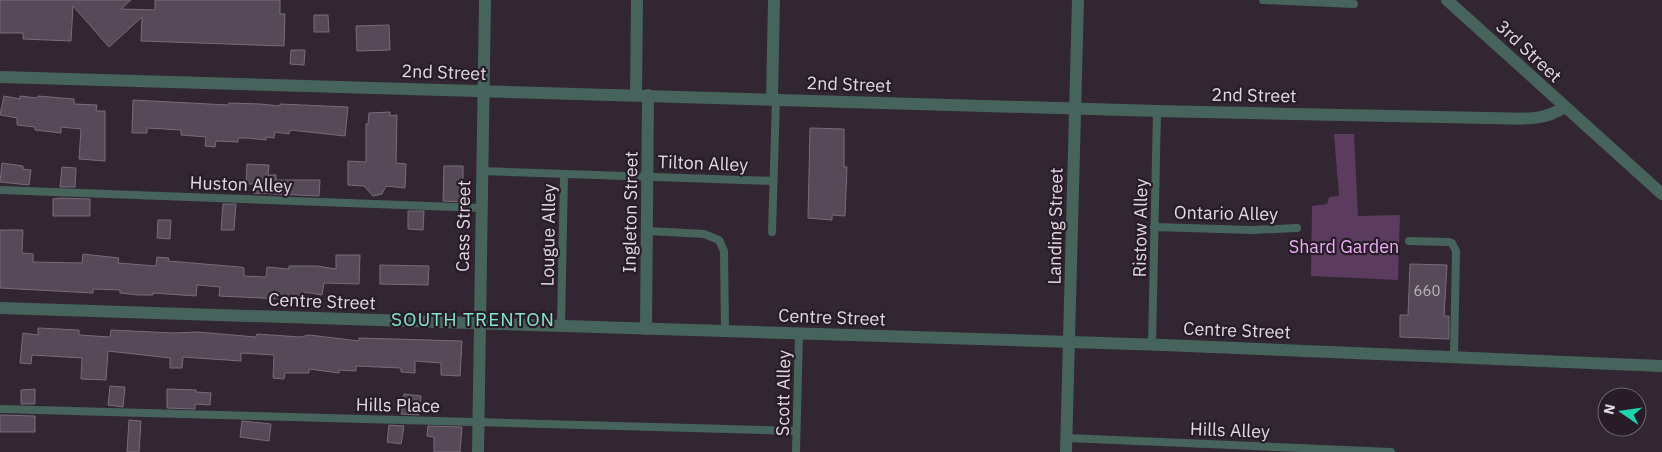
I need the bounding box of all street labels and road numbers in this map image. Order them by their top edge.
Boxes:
street label: 3rd Street [1491,15,1567,87]
street label: 2nd Street [401,59,487,85]
street label: 2nd Street [806,71,892,97]
street label: 2nd Street [1211,83,1297,107]
street label: Tilton Alley [657,150,749,176]
street label: Ingleton Street [617,151,643,273]
street label: Landing Street [1042,167,1068,285]
street label: Huston Alley [189,171,293,197]
street label: Ristow Alley [1128,178,1152,278]
street label: Cass Street [451,180,475,272]
street label: Lougue Alley [536,183,560,287]
street label: Ontario Alley [1174,201,1278,225]
street label: Centre Street [268,288,376,314]
street label: Centre Street [778,304,886,330]
street label: Centre Street [1183,317,1291,343]
street label: Scott Alley [771,350,795,436]
street label: Hills Place [356,393,440,417]
street label: Hills Alley [1190,417,1270,443]

